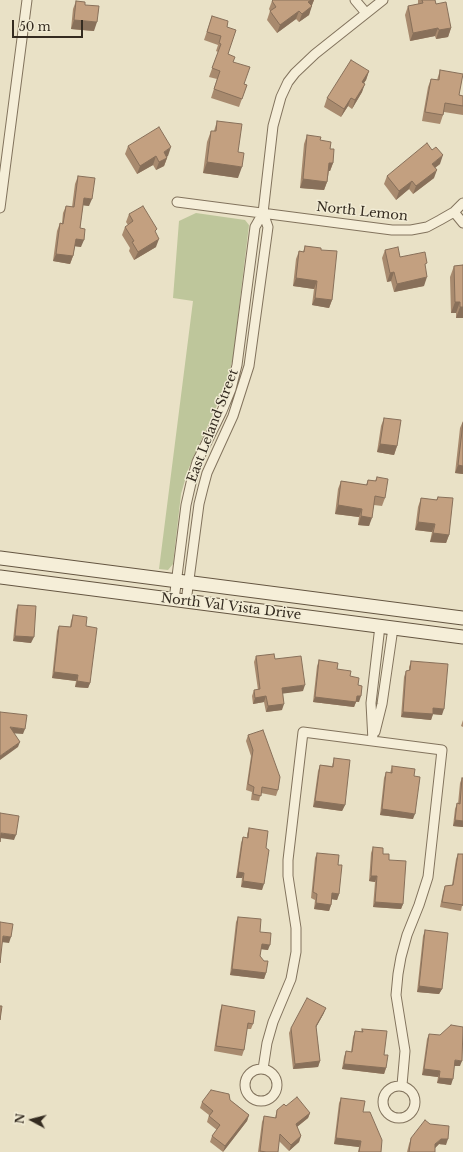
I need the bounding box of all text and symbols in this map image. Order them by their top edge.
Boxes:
scale bar [14,12,85,38]
text: 50 m [19,19,51,34]
street label: North Lemon [315,199,409,225]
street label: East Leland Street [184,367,242,485]
street label: North Val Vista Drive [160,591,302,623]
north arrow [12,1100,52,1140]
text: N [13,1113,28,1125]

